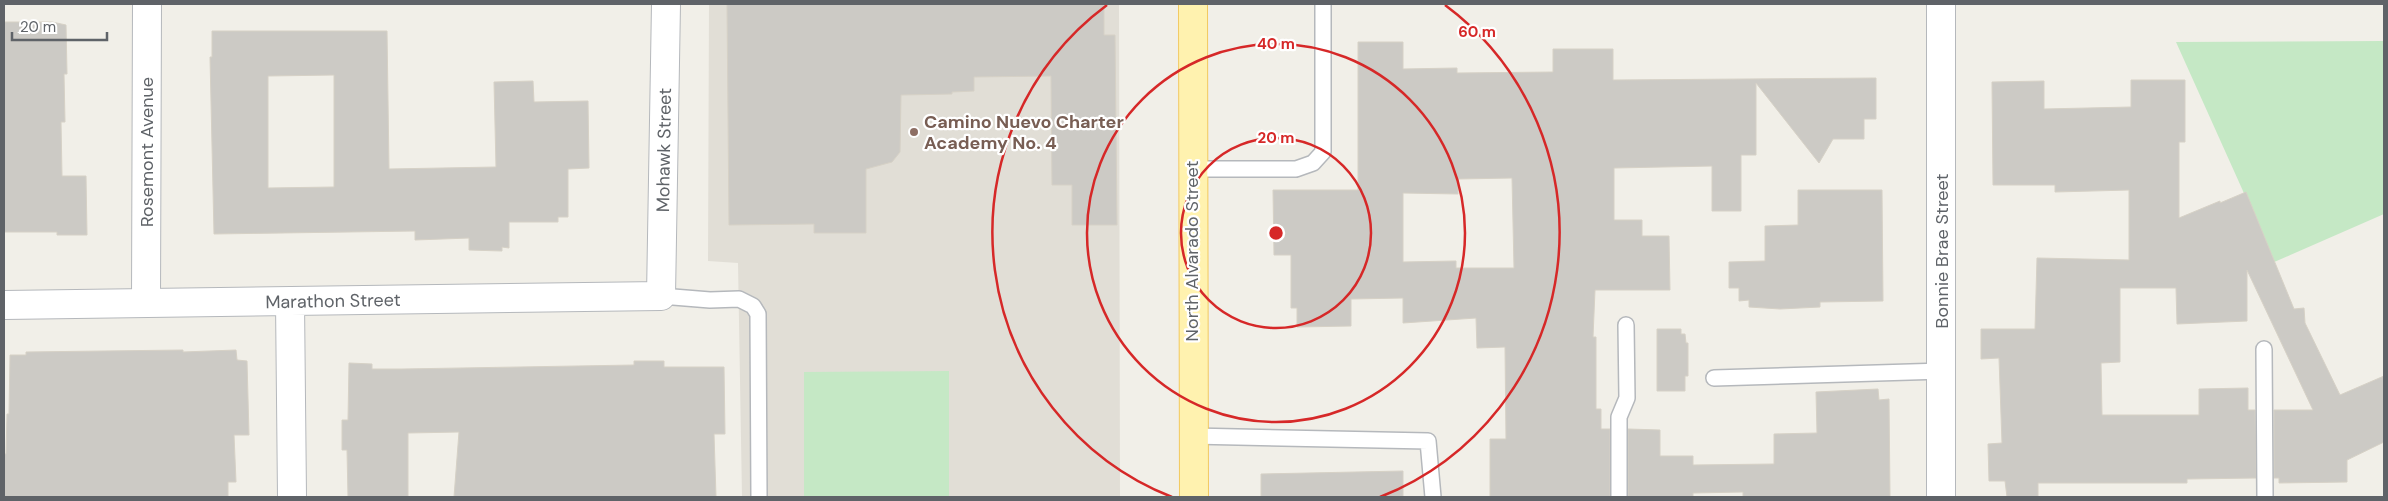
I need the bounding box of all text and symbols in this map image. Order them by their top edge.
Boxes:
scale bar [12,10,108,42]
text: 20 m [20,17,56,37]
text: 60 m [1458,22,1496,42]
text: 40 m [1257,34,1295,54]
street label: Rosemont Avenue [135,77,159,227]
street label: Mohawk Street [651,88,677,212]
place label: Camino Nuevo Charter Academy No. 4 [924,110,1124,155]
marker: Camino Nuevo Charter Academy No. 4 [908,126,920,138]
text: 20 m [1258,128,1294,148]
street label: North Alvarado Street [1180,161,1204,341]
street label: Bonnie Brae Street [1930,174,1954,328]
centre of rings [1267,224,1285,242]
street label: Marathon Street [265,288,401,314]

